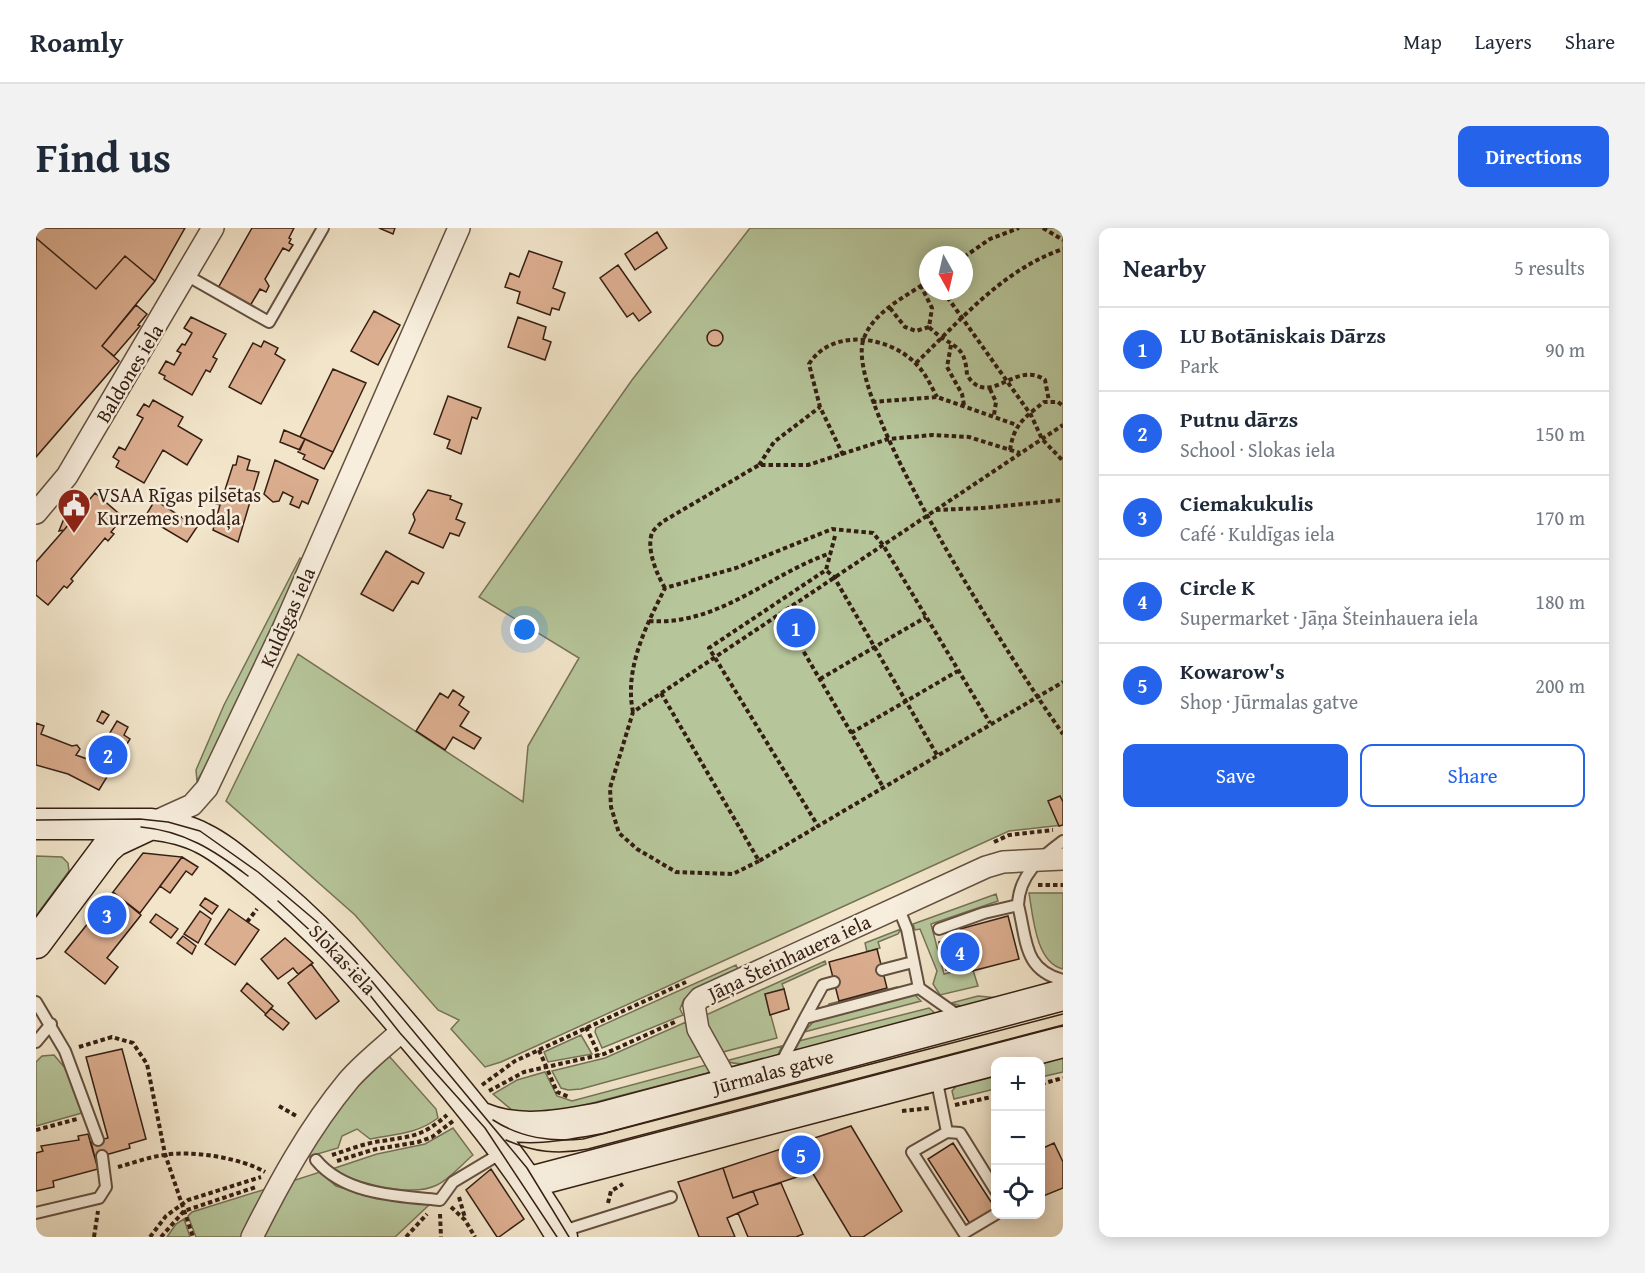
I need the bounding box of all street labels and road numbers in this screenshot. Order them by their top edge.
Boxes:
street label: Baldones iela [88,318,170,428]
street label: Kuldīgas iela [252,562,322,671]
street label: Jāņa Šteinhauera iela [700,906,876,1009]
street label: Slokas iela [303,917,384,1001]
street label: Jūrmalas gatve [707,1041,837,1102]

